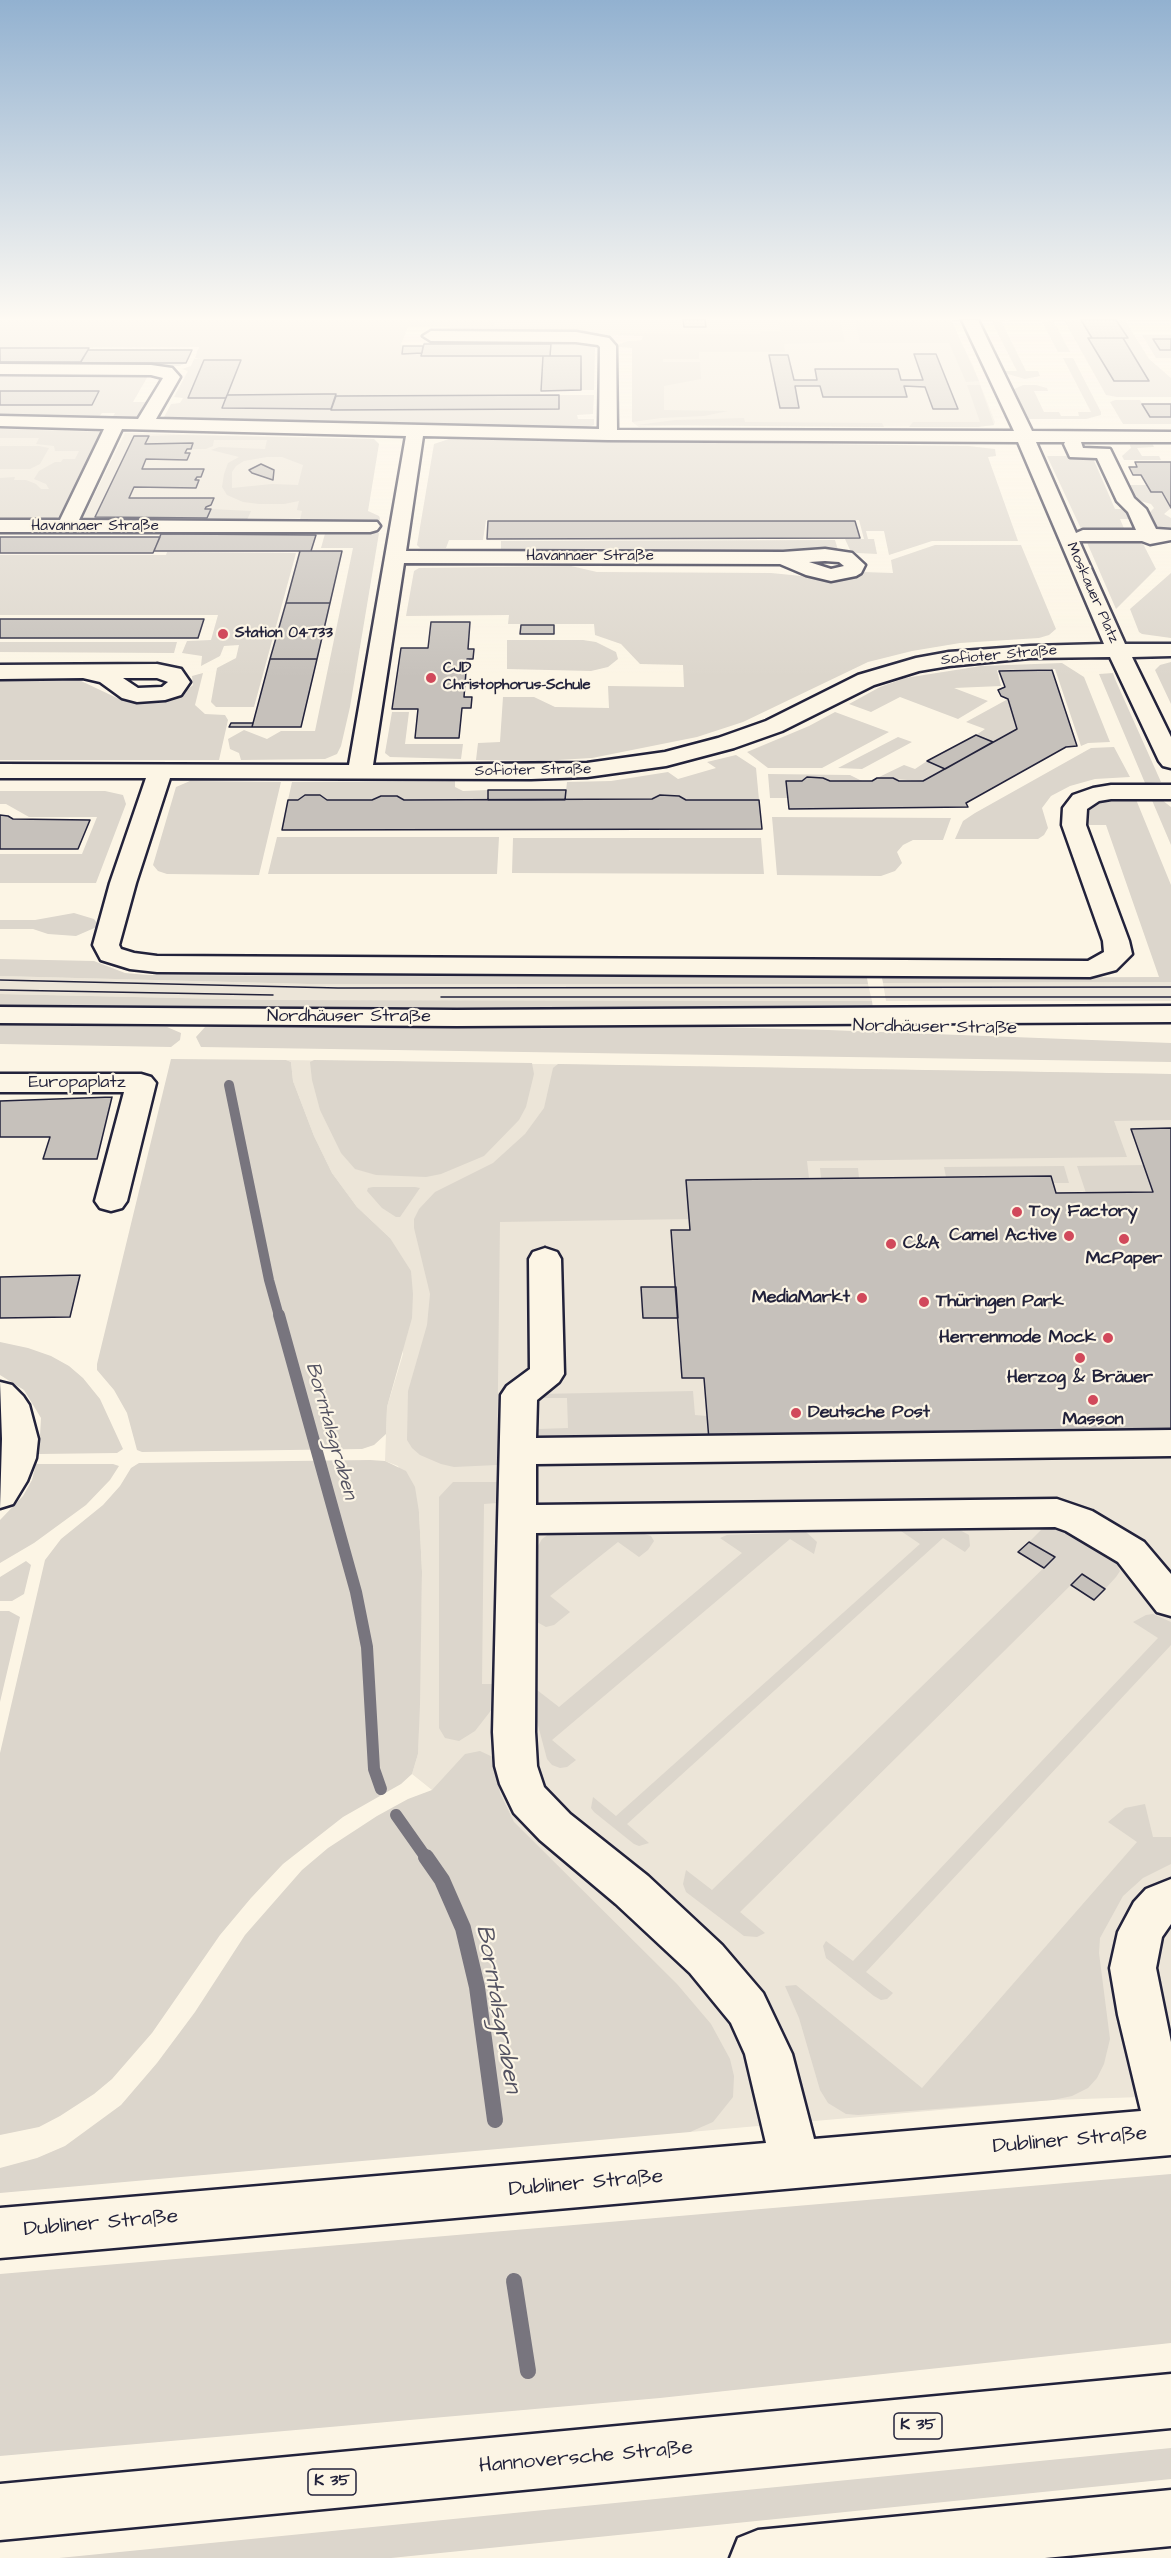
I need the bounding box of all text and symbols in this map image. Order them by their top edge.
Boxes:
street label: Havannaer Straße [31,518,159,536]
street label: Moskauer Platz [1062,540,1122,646]
street label: Havannaer Straße [526,548,654,566]
place label: Station 04733 [235,625,333,643]
marker: Station 04733 [216,627,230,641]
street label: Sofioter Straße [940,642,1058,670]
place label: CJD Christophorus-Schule [443,660,591,695]
marker: CJD Christophorus-Schule [424,671,438,685]
street label: Sofioter Straße [475,761,591,781]
street label: Nordhäuser Straße [267,1006,431,1028]
street label: Nordhäuser Straße [853,1016,1017,1040]
street label: Europaplatz [28,1072,126,1094]
place label: Toy Factory [1029,1201,1138,1223]
marker: Toy Factory [1010,1205,1024,1219]
place label: Camel Active [949,1225,1057,1247]
marker: Camel Active [1062,1229,1076,1243]
marker: McPaper [1117,1232,1131,1246]
place label: C&A [903,1233,939,1255]
marker: C&A [884,1237,898,1251]
place label: McPaper [1086,1248,1162,1270]
place label: MediaMarkt [752,1287,850,1309]
marker: MediaMarkt [855,1291,869,1305]
place label: Thüringen Park [936,1291,1064,1313]
marker: Thüringen Park [917,1295,931,1309]
place label: Herrenmode Mock [939,1327,1096,1349]
marker: Herrenmode Mock [1101,1331,1115,1345]
marker: Herzog & Bräuer [1073,1351,1087,1365]
water label: Borntalsgraben [299,1360,361,1502]
place label: Herzog & Bräuer [1007,1367,1153,1389]
marker: Masson [1086,1393,1100,1407]
place label: Deutsche Post [808,1402,930,1424]
marker: Deutsche Post [789,1406,803,1420]
place label: Masson [1062,1409,1124,1431]
water label: Borntalsgraben [468,1923,526,2095]
street label: Dubliner Straße [992,2122,1148,2160]
street label: Dubliner Straße [508,2165,664,2203]
street label: Dubliner Straße [23,2205,179,2243]
road number: K 35 [894,2413,942,2439]
street label: Hannoversche Straße [478,2436,694,2480]
road number: K 35 [308,2469,356,2495]

